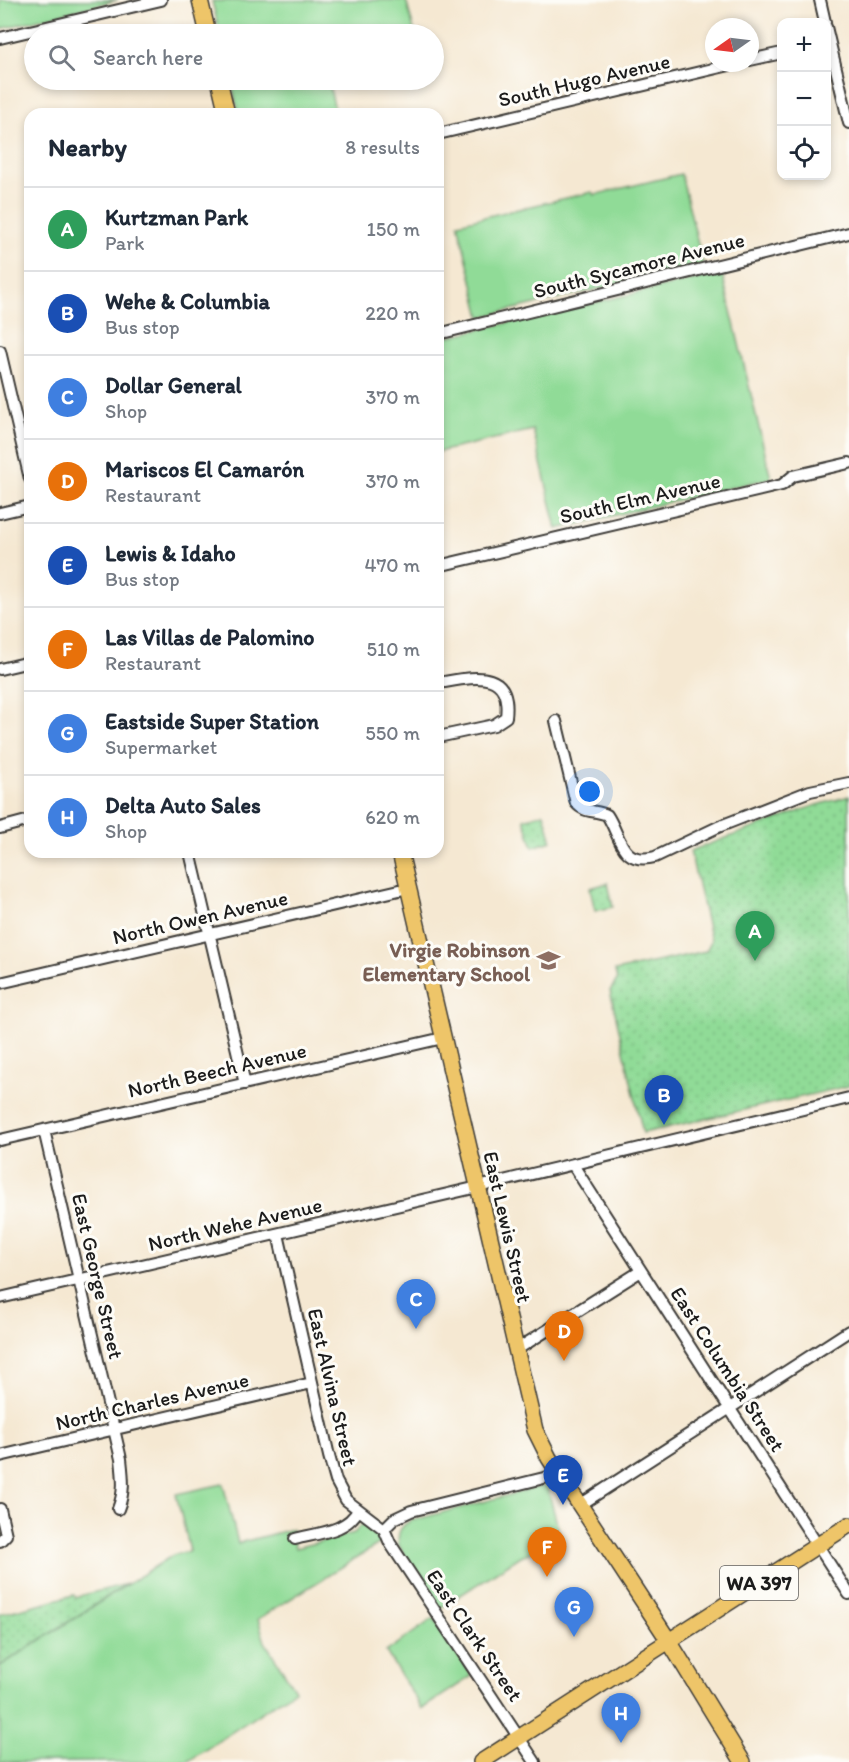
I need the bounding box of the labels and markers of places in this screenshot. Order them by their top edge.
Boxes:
pin: A [736,912,774,961]
place label: Virgie Robinson Elementary School [363,937,531,987]
school or university icon: Virgie Robinson Elementary School [535,948,561,974]
pin: B [644,1076,684,1125]
pin: C [396,1280,436,1329]
pin: D [544,1312,584,1361]
pin: E [544,1456,582,1505]
pin: F [528,1528,566,1577]
pin: G [554,1588,594,1637]
pin: H [602,1694,640,1743]

